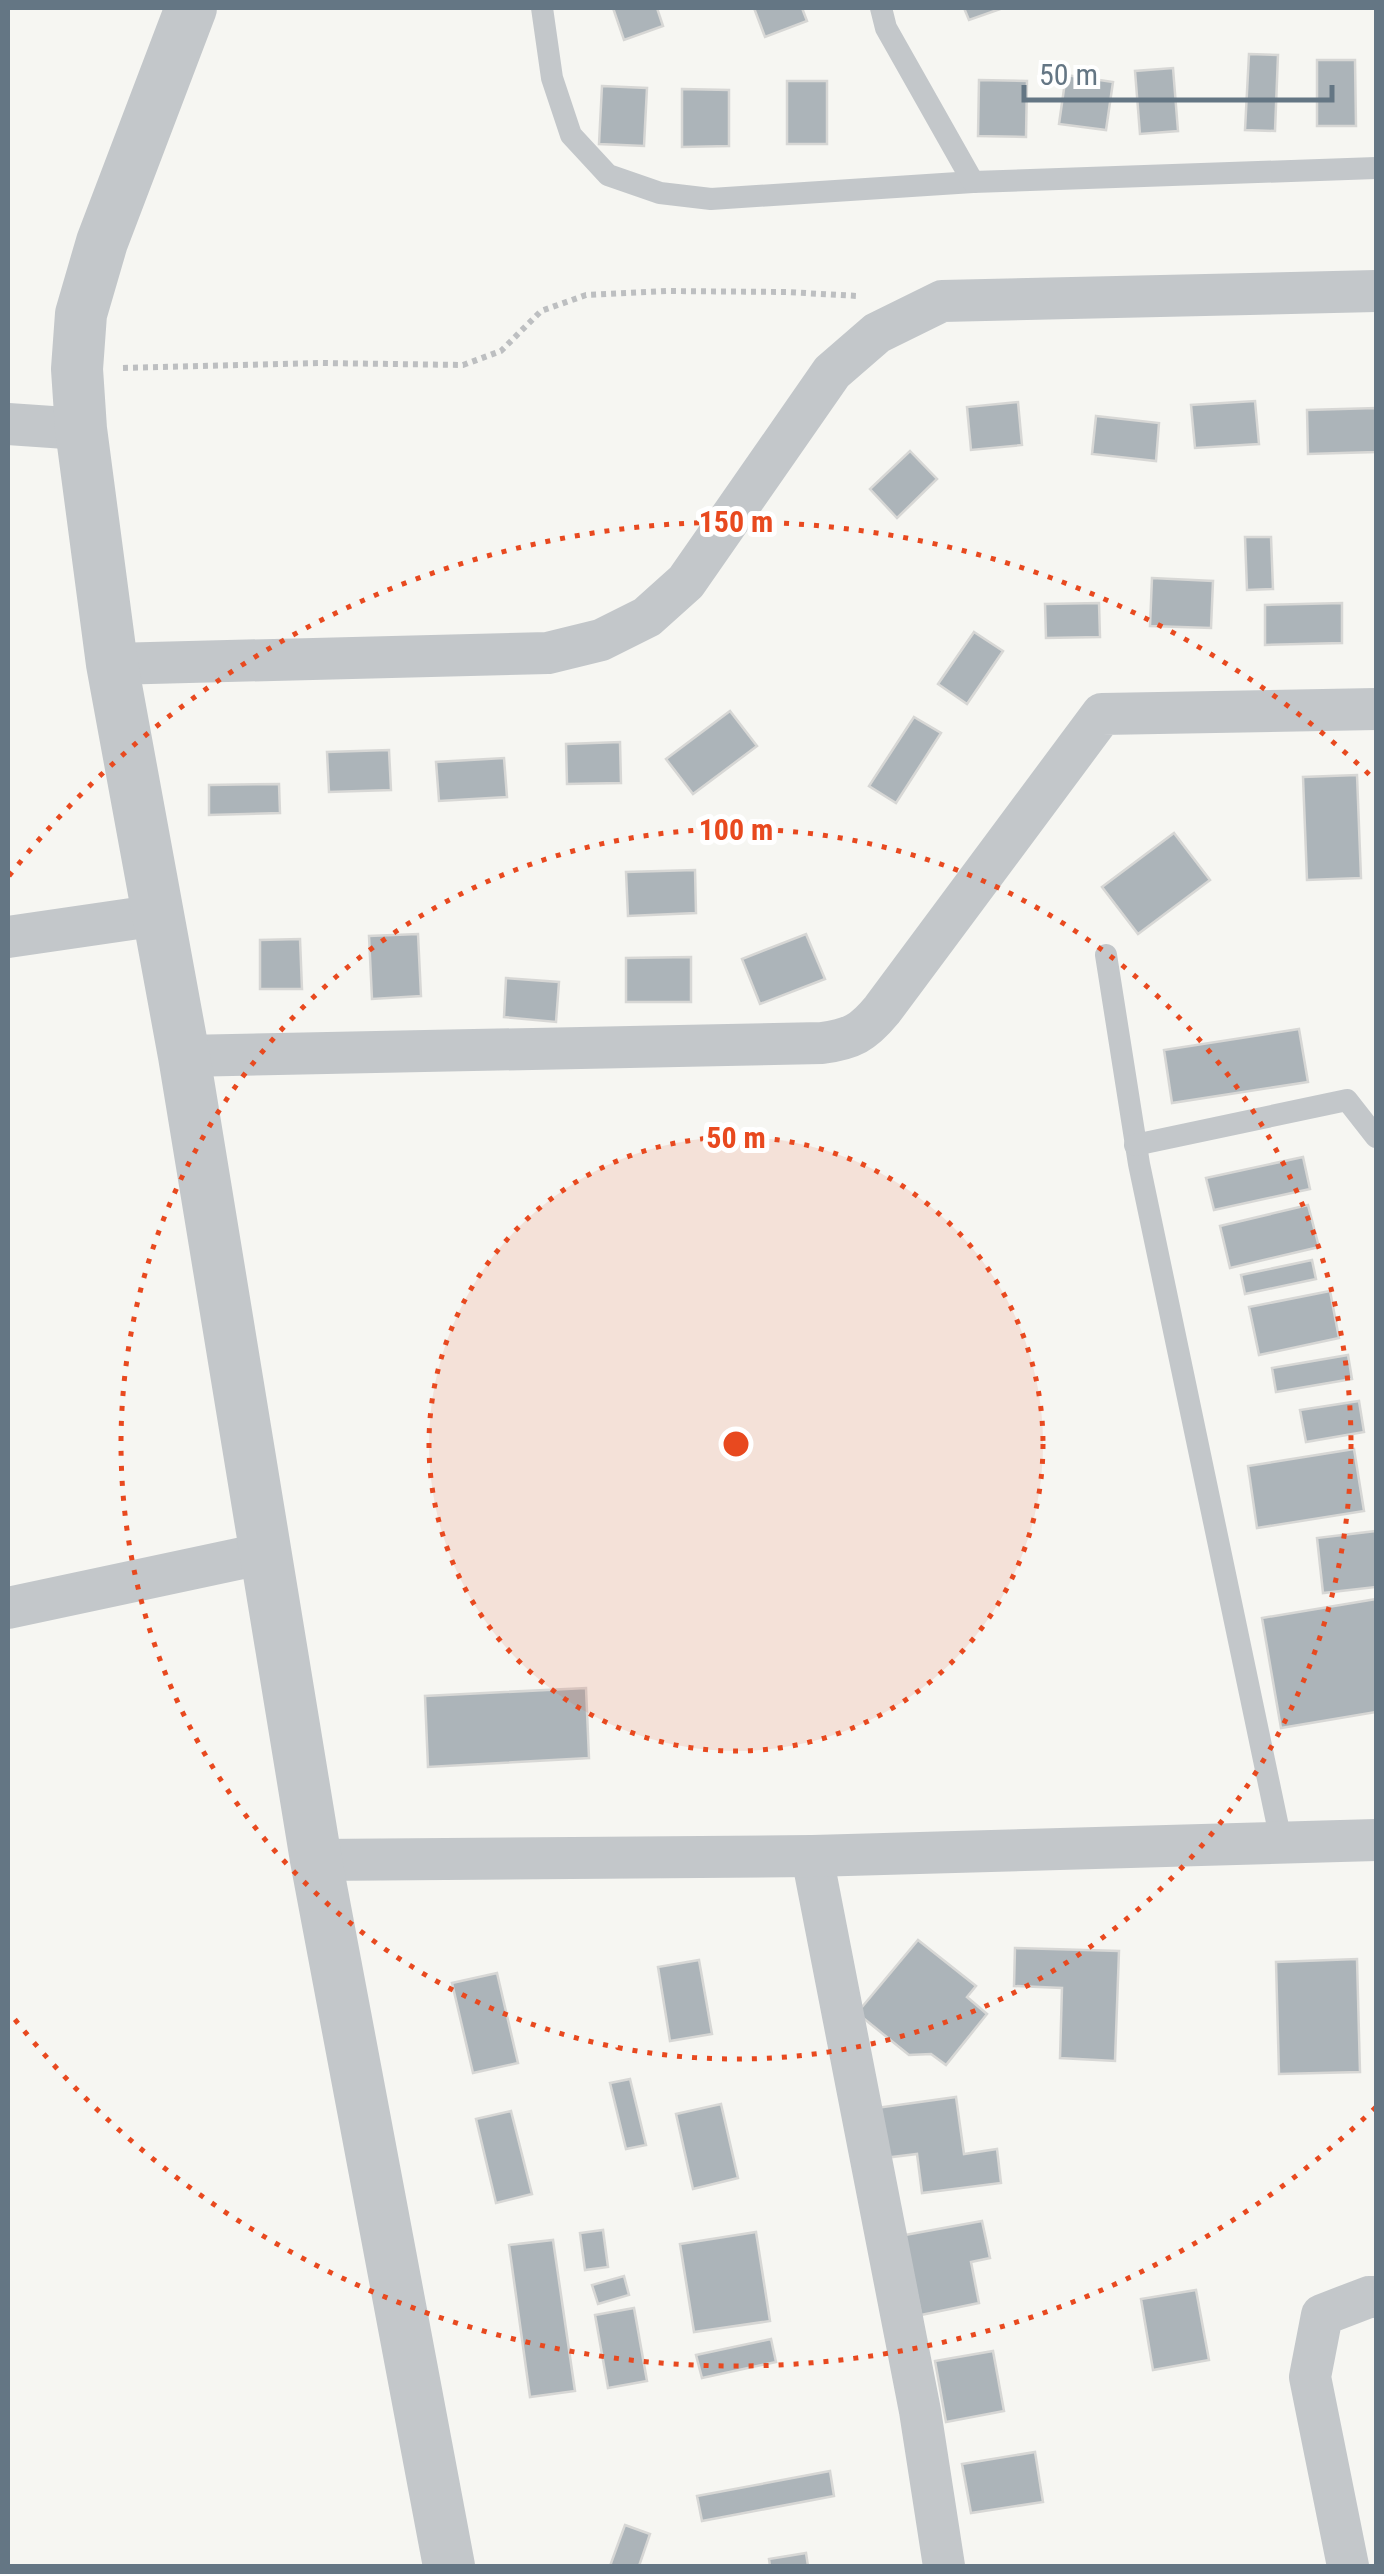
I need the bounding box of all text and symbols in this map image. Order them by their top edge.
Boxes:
scale bar [1024,40,1332,102]
text: 50 m [1039,57,1098,92]
text: 150 m [699,504,773,539]
text: 100 m [699,812,773,847]
text: 50 m [706,1120,766,1155]
centre of rings [718,1426,754,1462]

